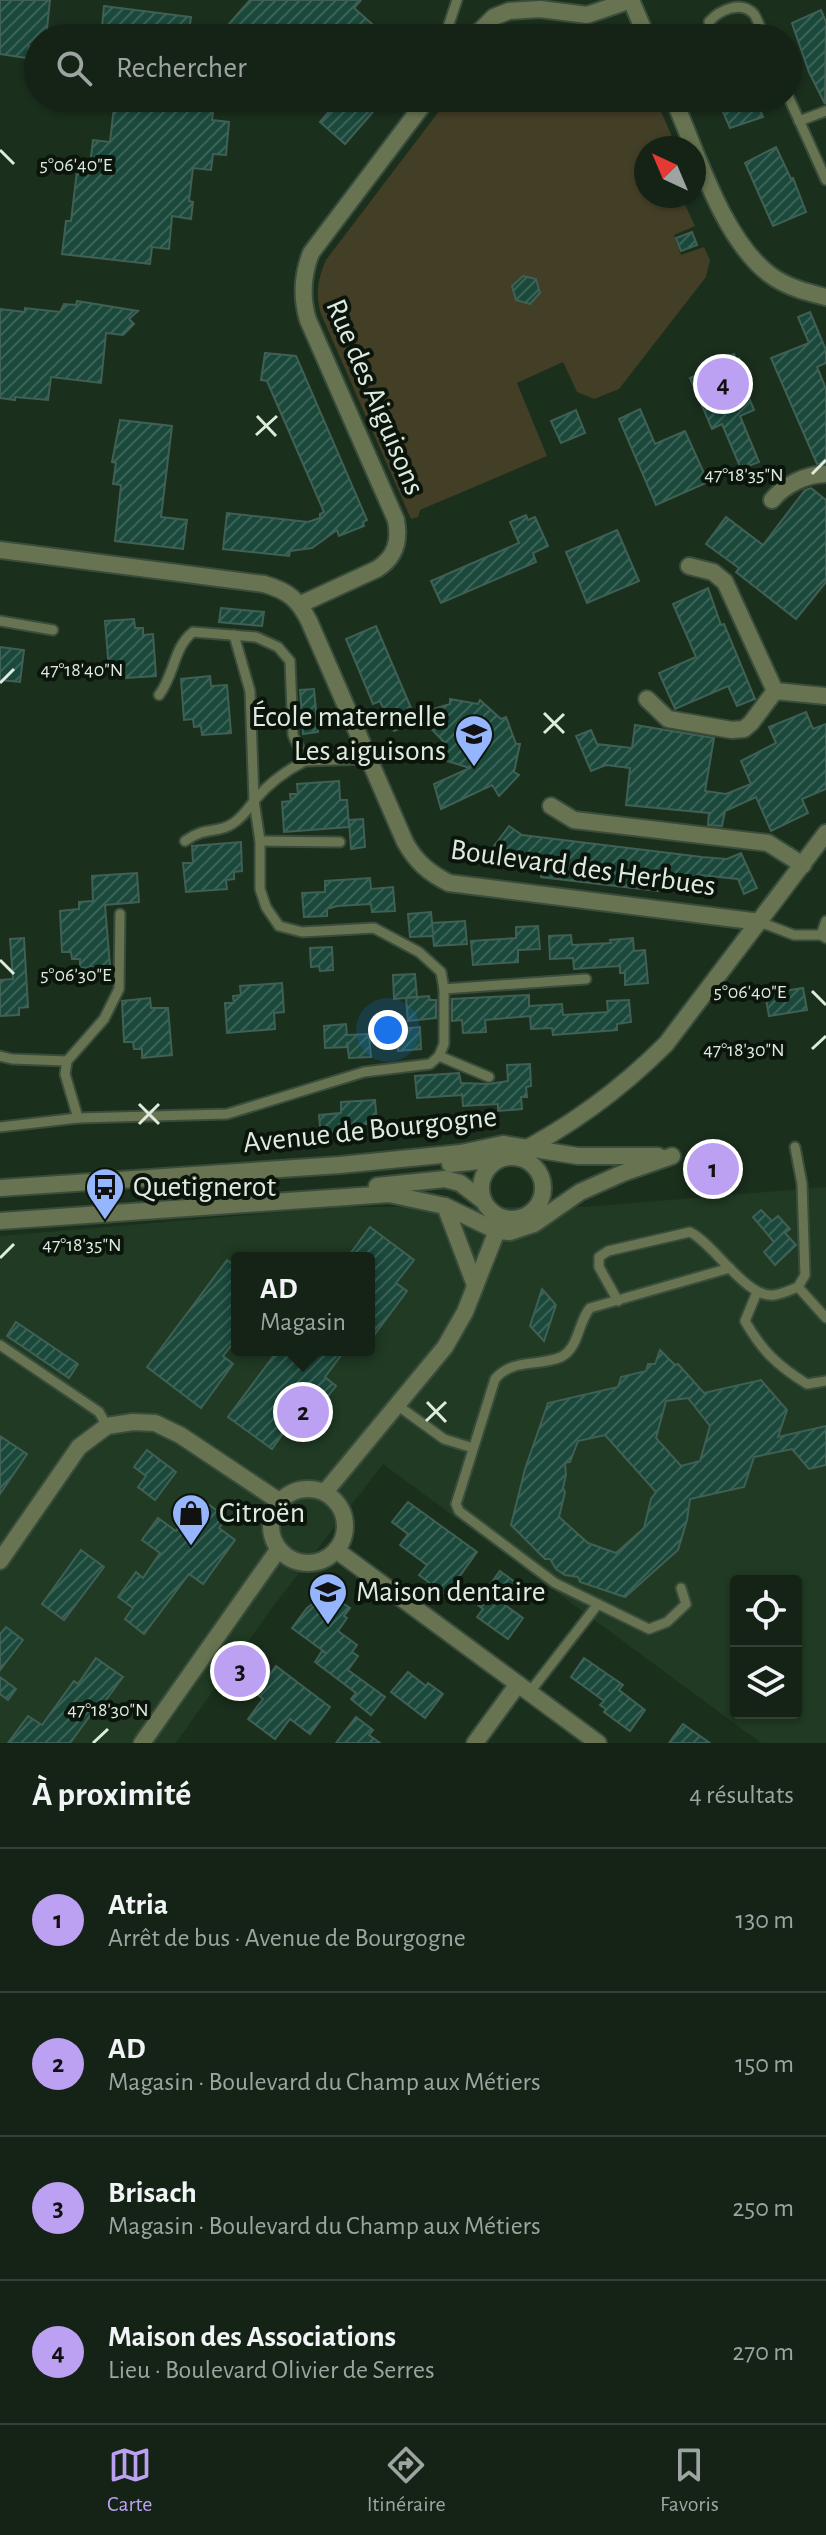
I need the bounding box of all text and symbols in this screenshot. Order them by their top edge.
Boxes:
search box [24,24,802,112]
icon: search [52,46,96,90]
text: Rechercher [116,53,247,83]
north arrow [634,136,706,208]
text: 5°06'40"E [40,155,113,175]
street label: Rue des Aiguisons [320,295,430,499]
pin: 4 [697,354,749,414]
text: 47°18'35"N [704,465,784,485]
text: 47°18'40"N [41,660,123,680]
place label: École maternelle Les aiguisons [251,700,446,766]
school or university icon: École maternelle Les aiguisons [453,713,495,768]
street label: Boulevard des Herbues [448,835,718,901]
text: 5°06'30"E [40,965,112,985]
text: 5°06'40"E [714,982,787,1002]
your location [368,1010,408,1050]
text: 47°18'30"N [703,1040,785,1060]
street label: Avenue de Bourgogne [242,1102,498,1158]
pin: 1 [687,1139,739,1199]
bus stop icon: Quetignerot [84,1166,126,1221]
place label: Quetignerot [133,1172,276,1202]
text: 47°18'35"N [42,1235,122,1255]
popup [231,1252,375,1356]
text: AD [260,1274,298,1304]
text: Magasin [260,1309,346,1335]
pin: 2 [277,1382,329,1442]
shop icon: Citroën [170,1492,212,1547]
place label: Citroën [219,1498,305,1528]
school or university icon: Maison dentaire [307,1571,349,1626]
map controls [730,1575,802,1719]
button: locate [730,1575,802,1647]
place label: Maison dentaire [356,1577,545,1607]
pin: 3 [214,1641,266,1701]
button: layers [730,1647,802,1719]
text: 47°18'30"N [67,1700,149,1720]
text: À proximité [32,1778,191,1812]
text: 4 résultats [689,1782,794,1808]
text: Atria [108,1890,168,1920]
text: 1 [53,1907,63,1933]
text: 130 m [736,1907,794,1933]
text: Arrêt de bus · Avenue de Bourgogne [108,1925,466,1951]
text: AD [108,2034,146,2064]
text: 2 [52,2051,64,2077]
text: 150 m [735,2051,794,2077]
text: Magasin · Boulevard du Champ aux Métiers [108,2069,541,2095]
text: Brisach [108,2178,197,2208]
text: 3 [52,2195,64,2221]
text: 250 m [732,2195,794,2221]
text: Magasin · Boulevard du Champ aux Métiers [108,2213,541,2239]
text: Maison des Associations [108,2322,396,2352]
text: 4 [51,2339,65,2365]
text: 270 m [733,2339,794,2365]
text: Lieu · Boulevard Olivier de Serres [108,2357,435,2383]
tab: Carte [107,2443,152,2517]
tab: Itinéraire [367,2443,446,2517]
tab: Favoris [660,2443,719,2517]

